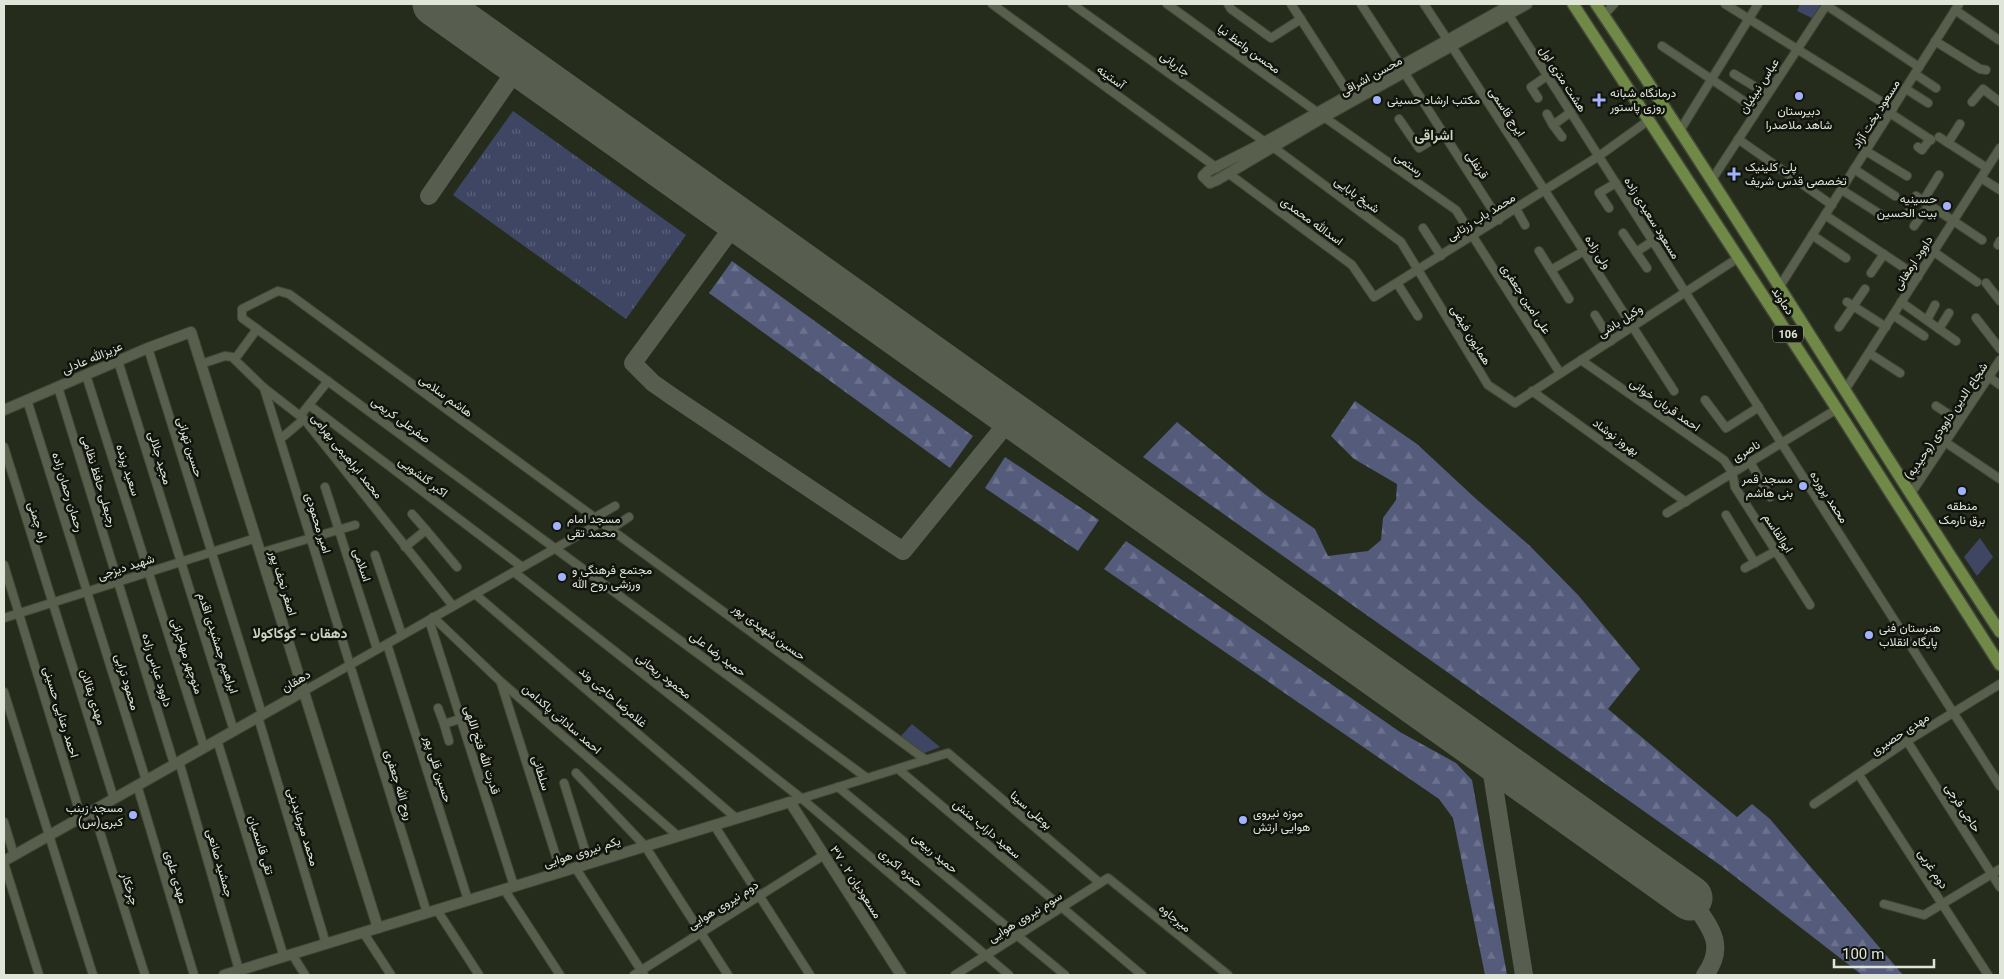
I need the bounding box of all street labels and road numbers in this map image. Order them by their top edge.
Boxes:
street label: محسن واعظ نیا [1213,21,1284,79]
street label: هشت متری اول [1534,43,1590,116]
street label: جاریانی [1156,48,1193,82]
street label: محسن اشراقی [1337,52,1406,101]
street label: عباس نبیئیان [1735,55,1784,118]
street label: آستینه [1093,61,1129,95]
street label: مسعود بخت آزاد [1848,77,1905,153]
street label: ایرج قاسمی [1483,84,1529,141]
street label: رستمی [1390,148,1427,181]
street label: قرنفلی [1460,148,1492,183]
street label: شیخ بابایی [1330,173,1383,219]
street label: مسعود سعیدی زاده [1619,174,1684,263]
street label: محمد باب زرتابی [1444,189,1519,246]
street label: اسدالله محمدی [1276,193,1346,251]
street label: ولی زاده [1579,232,1615,273]
street label: داوود ارمغانی [1889,233,1938,294]
street label: علی امین جعفری [1496,261,1555,338]
street label: دماوند [1766,284,1798,319]
street label: وکیل باشی [1594,301,1647,343]
street label: همایون فیضی [1445,302,1495,369]
road number: 106 [1773,326,1803,342]
street label: عزیزالله عادلی [59,338,126,380]
street label: شجاع الدین داوودی (وحیدیه) [1901,359,1993,484]
street label: هاشم سلامی [415,371,476,423]
street label: احمد قربان خوانی [1625,375,1703,437]
street label: صفرعلی کریمی [367,393,434,448]
street label: محمد ابراهیمی بهرامی [306,410,386,503]
street label: حسین تهرانی [171,415,207,480]
street label: بهروز نوشاد [1588,415,1642,461]
street label: مجید جلالی [142,429,176,487]
street label: رجبعلی حافظ نظامی [76,433,121,529]
street label: ناصری [1729,437,1764,467]
street label: سعید پرنده [110,442,144,499]
street label: رحمان رحمان زاده [46,450,88,534]
street label: اکبر گلشویی [394,453,451,502]
street label: محمد پرورده [1804,468,1852,527]
street label: امیر محمودی [299,491,335,556]
street label: راه چمنی [22,500,52,545]
street label: ابوالقاسم [1758,510,1797,557]
street label: اسلامی [347,546,375,584]
street label: اصغر نجف پور [263,547,300,618]
street label: شهید دیزجی [96,550,157,586]
street label: ابراهیم جمشیدی اقدم [192,590,242,696]
street label: حسین شهیدی پور [727,600,809,666]
street label: منوچهر مهاجرانی [165,616,207,697]
street label: حمید رضا علی [686,628,749,682]
street label: داوود عباس زاده [136,631,176,710]
street label: محمود ریحانی [632,649,695,704]
street label: محمود ترابی [109,652,143,713]
street label: غلامرضا حاجی وند [574,663,650,733]
street label: احمد رعنایی حسینی [38,664,82,760]
street label: دهقان [278,666,315,697]
street label: مهدی بقالان [75,667,110,728]
street label: احمد ساداتی پاکدامن [518,680,605,759]
street label: قدرت الله فتح اللهی [458,703,504,797]
street label: مهدی حصیری [1868,709,1933,761]
street label: حسین قلی پور [418,733,456,805]
street label: روح الله جعفری [379,748,417,823]
street label: سلطانی [526,754,554,793]
street label: حاجی فرجی [1940,780,1985,837]
street label: محمد میرعابدینی [282,786,322,869]
street label: بوعلی سینا [1005,787,1055,834]
street label: سعید داراب منش [948,796,1024,864]
street label: تقی قاسمیان [242,813,278,877]
street label: جمشید صانعی [201,827,237,900]
street label: حمید ربیعی [907,829,961,878]
street label: یکم نیروی هوایی [541,833,623,873]
street label: مسعودیان ۲ . ۳۷ [825,843,885,923]
street label: حمزه اکبری [874,845,926,893]
street label: دوم غربی [1912,846,1952,893]
street label: مهدی علوی [159,849,191,906]
street label: چرخکار [115,870,142,908]
street label: دوم نیروی هوایی [685,877,763,935]
street label: سوم نیروی هوایی [985,888,1066,948]
street label: میرجاوه [1154,900,1194,937]

